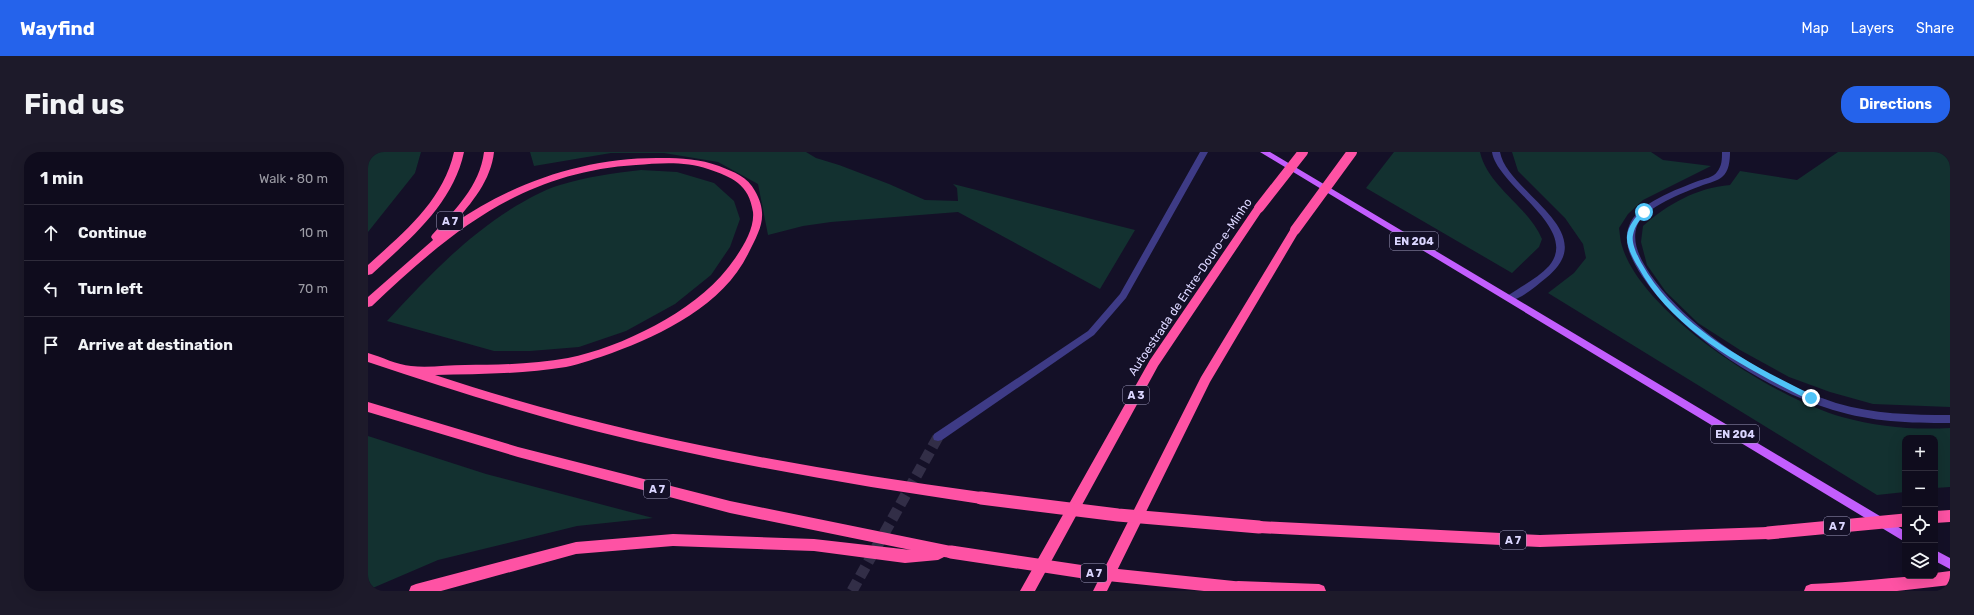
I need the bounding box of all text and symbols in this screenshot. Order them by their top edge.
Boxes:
text: Wayfind [20,17,95,40]
text: Map [1802,20,1829,37]
text: Layers [1851,20,1894,37]
text: Share [1916,20,1954,37]
button: Directions [1841,86,1950,123]
text: Find us [24,88,124,121]
text: 1 min [40,168,83,188]
text: Walk · 80 m [259,171,328,186]
street label: Autoestrada de Entre-Douro-e-Minho [1125,196,1255,378]
route start [1635,203,1653,221]
road number: A 7 [437,212,463,230]
icon: ahead [40,222,62,244]
text: Continue [78,224,147,242]
text: 10 m [299,225,328,240]
road number: EN 204 [1390,232,1438,250]
icon: left [40,278,62,300]
text: Turn left [78,280,143,298]
text: 70 m [298,281,328,296]
icon: arrive [40,334,62,356]
text: Arrive at destination [78,336,233,354]
road number: A 3 [1123,386,1149,404]
route end [1802,389,1820,407]
road number: EN 204 [1711,425,1759,443]
map controls [1902,435,1938,579]
button: + [1902,435,1938,471]
button: − [1902,471,1938,507]
road number: A 7 [644,480,670,498]
button: locate [1902,507,1938,543]
road number: A 7 [1824,517,1850,535]
road number: A 7 [1500,531,1526,549]
button: layers [1902,543,1938,579]
road number: A 7 [1081,564,1107,582]

